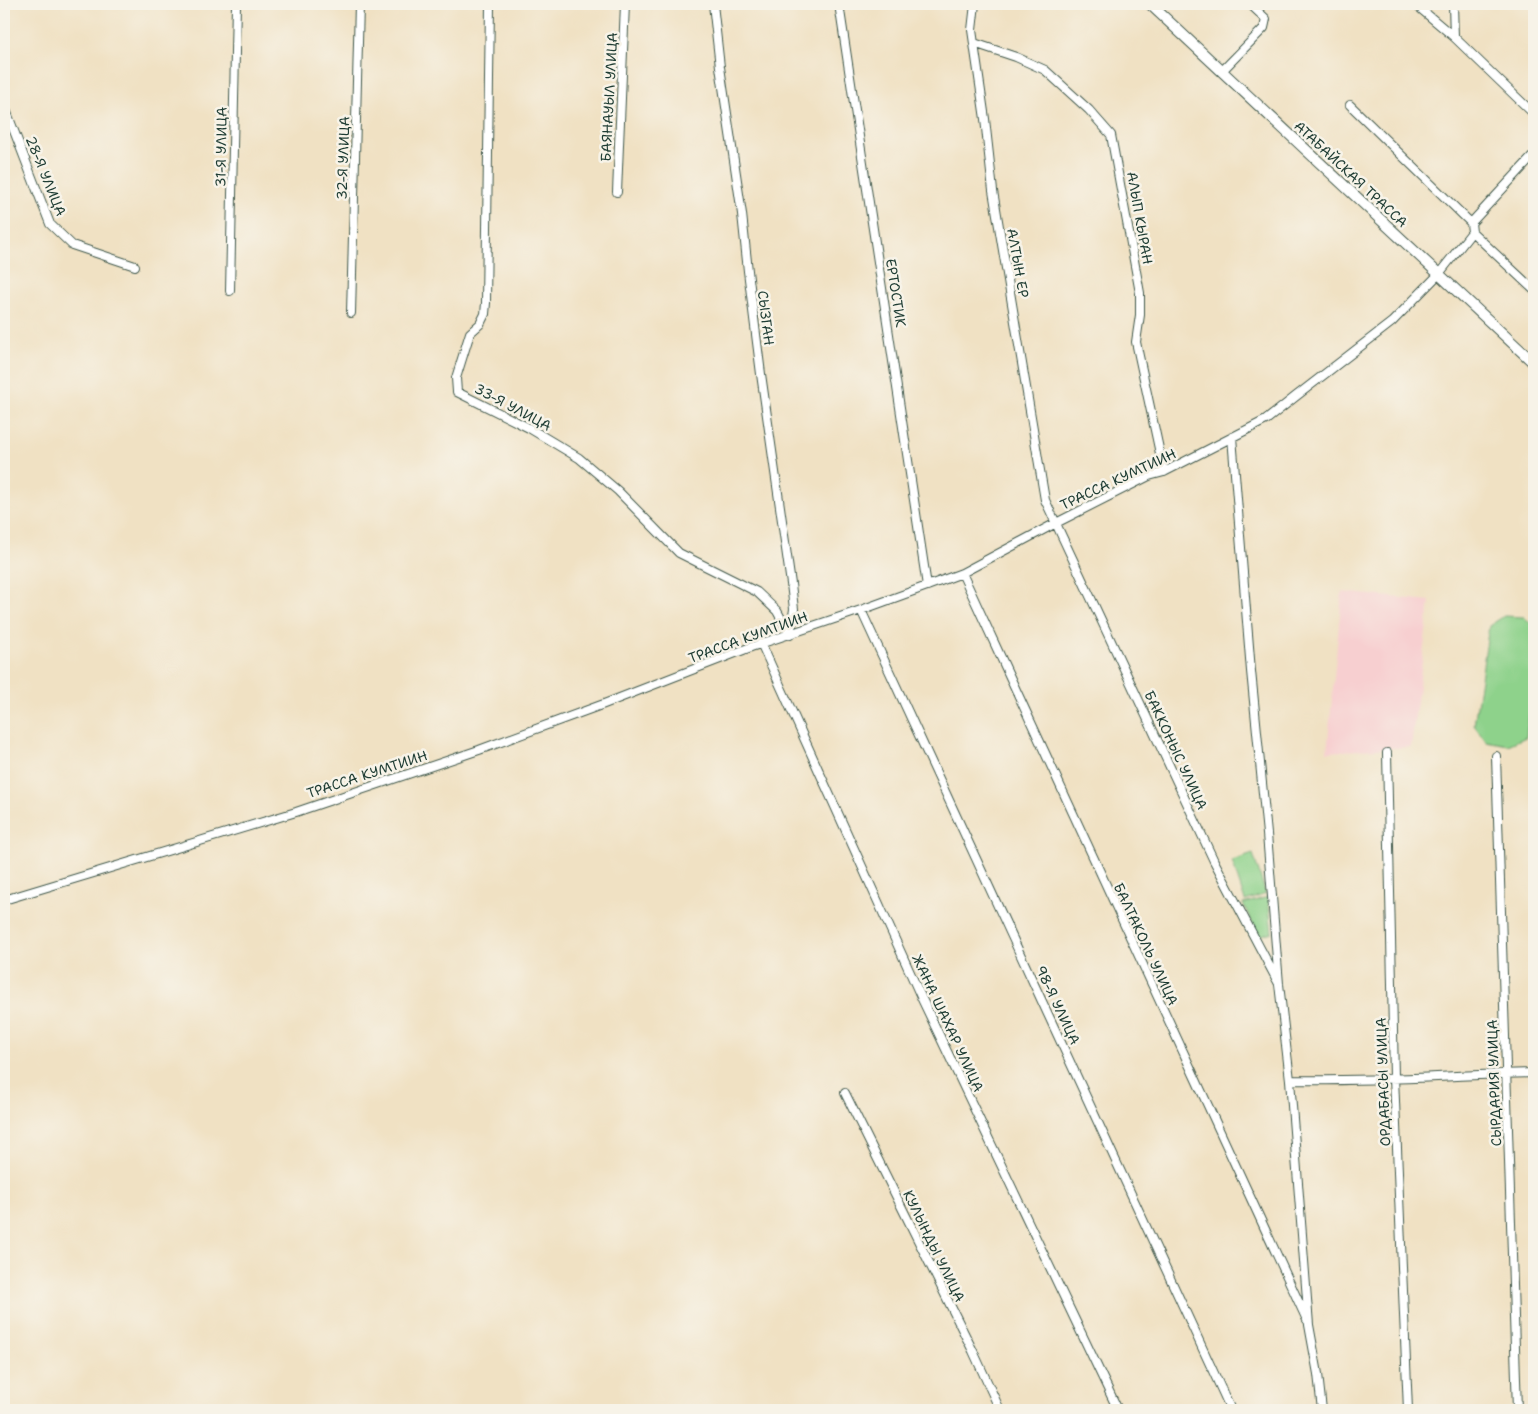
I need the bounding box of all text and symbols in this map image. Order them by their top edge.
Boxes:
street label: БАЯНАУЫЛ УЛИЦА [597,32,621,162]
street label: 31-Я УЛИЦА [211,107,231,187]
street label: 32-Я УЛИЦА [333,116,353,200]
street label: АТАБАЙСКАЯ ТРАССА [1291,117,1411,231]
street label: 28-Я УЛИЦА [22,133,70,219]
street label: АЛЫП КЫРАН [1123,170,1157,266]
street label: АЛТЫН ЕР [1003,227,1033,299]
street label: ЕРТОСТИК [882,257,910,329]
street label: СЫЗГАН [754,290,778,346]
street label: 33-Я УЛИЦА [471,379,555,435]
street label: ТРАССА КУМТИИН [1057,444,1179,514]
street label: ТРАССА КУМТИИН [686,607,810,667]
street label: БАККОНЫС УЛИЦА [1140,688,1212,812]
street label: ТРАССА КУМТИИН [304,746,430,802]
street label: БАЛТАКОЛЬ УЛИЦА [1110,880,1182,1008]
street label: ЖАНА ШАХАР УЛИЦА [908,951,988,1095]
street label: 98-Я УЛИЦА [1032,963,1084,1047]
street label: ОРДАБАСЫ УЛИЦА [1372,1017,1394,1147]
street label: СЫРДАРИЯ УЛИЦА [1483,1019,1505,1147]
street label: КУЛЫНДЫ УЛИЦА [899,1187,969,1305]

